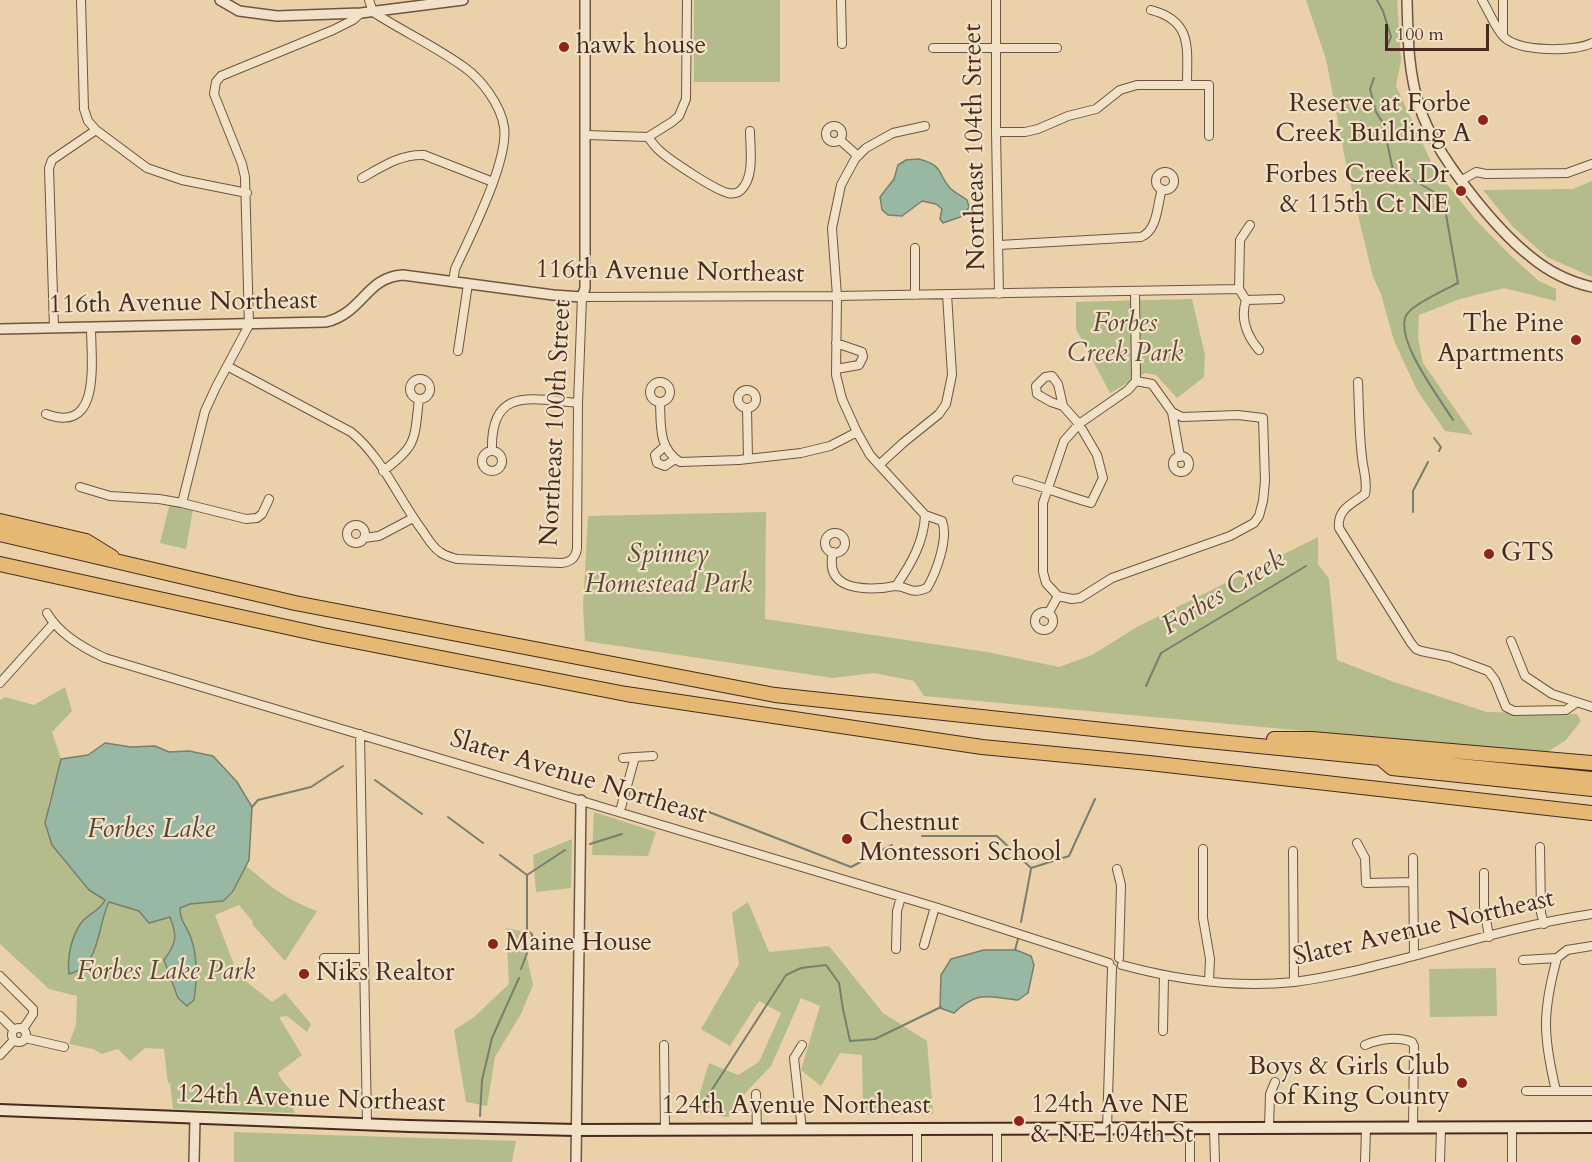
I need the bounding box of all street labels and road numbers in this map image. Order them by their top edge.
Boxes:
street label: Northeast 104th Street [958,23,994,271]
street label: 116th Avenue Northeast [535,255,805,291]
street label: 116th Avenue Northeast [48,286,318,322]
street label: Northeast 100th Street [535,299,579,547]
street label: Slater Avenue Northeast [446,724,710,832]
street label: Slater Avenue Northeast [1291,884,1557,974]
street label: 124th Avenue Northeast [176,1080,446,1120]
street label: 124th Avenue Northeast [662,1091,930,1123]

